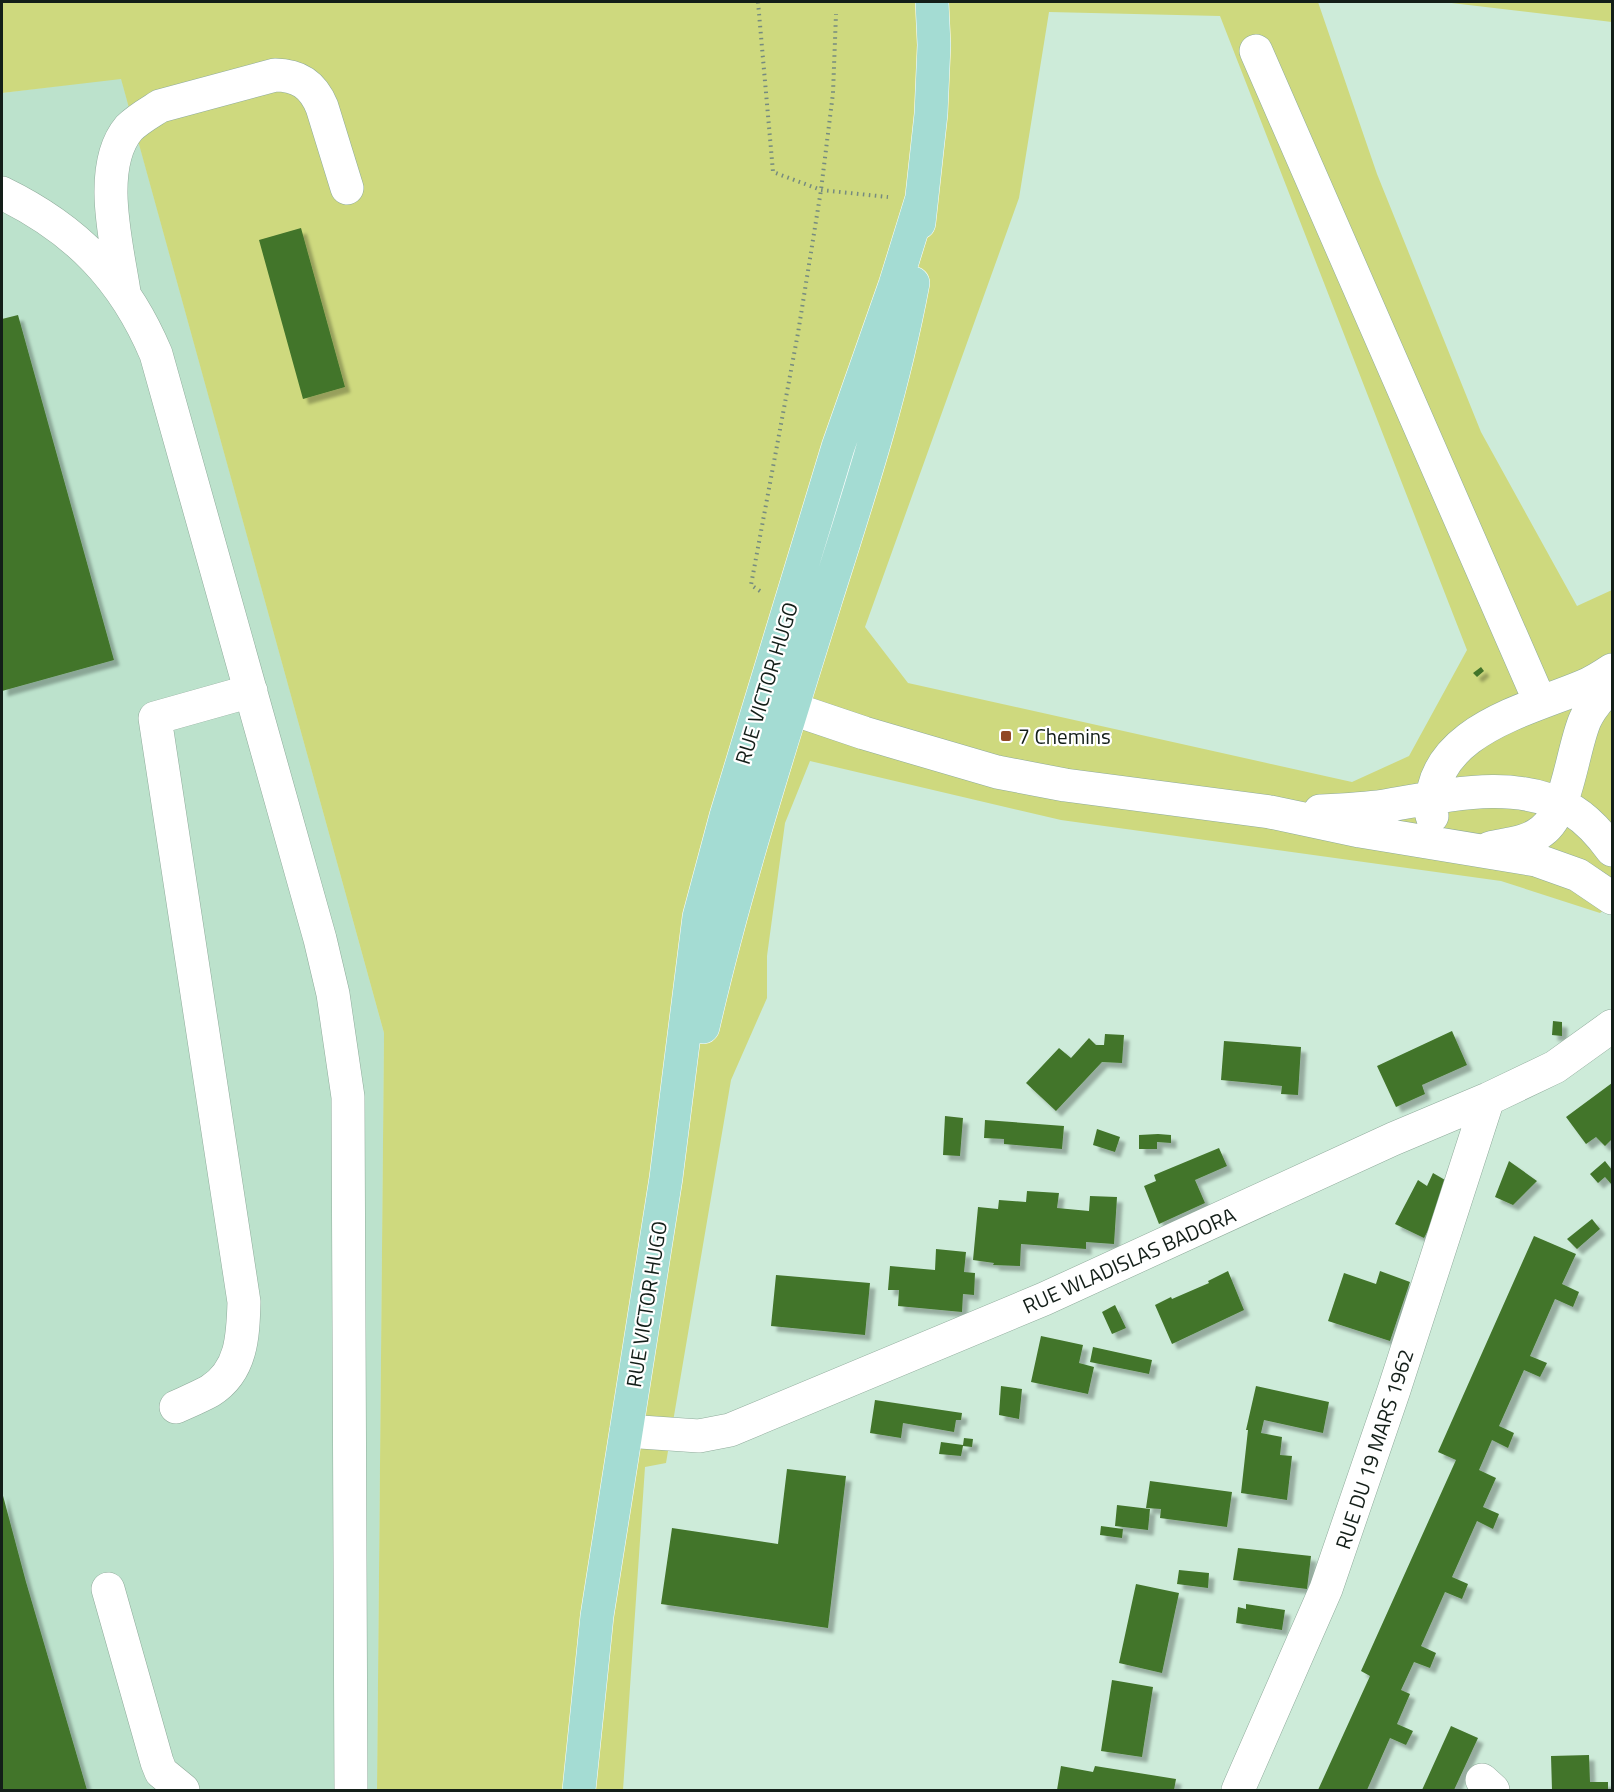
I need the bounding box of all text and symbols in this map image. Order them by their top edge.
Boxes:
street label: RUE VICTOR HUGO [726,598,806,768]
place label: 7 Chemins [1018,720,1111,752]
marker: 7 Chemins [999,729,1013,743]
street label: RUE WLADISLAS BADORA [1017,1198,1241,1321]
street label: RUE VICTOR HUGO [617,1219,675,1389]
street label: RUE DU 19 MARS 1962 [1327,1345,1421,1553]

